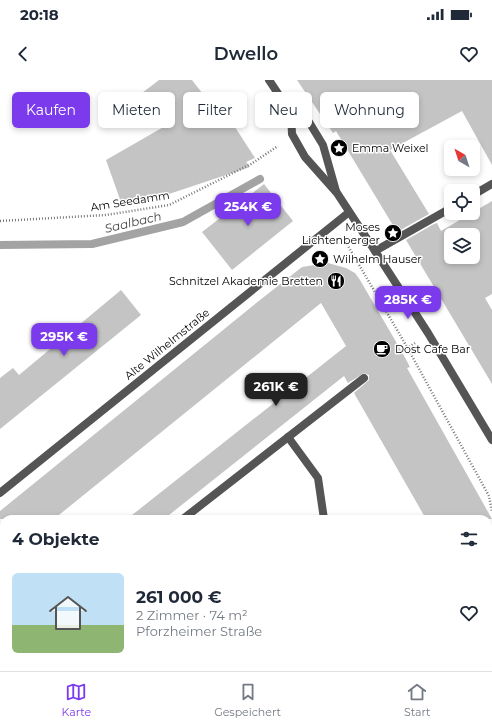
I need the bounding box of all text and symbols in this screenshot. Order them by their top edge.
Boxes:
text: 20:18 [20,5,59,24]
icon: back [12,43,34,65]
text: Dwello [214,43,278,65]
icon: heart [458,43,480,65]
chip: Kaufen [12,92,90,128]
chip: Mieten [98,92,175,128]
chip: Filter [183,92,247,128]
chip: Neu [255,92,312,128]
chip: Wohnung [320,92,419,128]
place icon: Emma Weixel [329,138,349,158]
north arrow [444,140,480,176]
map controls [444,140,480,264]
place label: Emma Weixel [352,141,429,155]
button: locate [444,184,480,220]
street label: Am Seedamm [89,188,171,214]
pin: 254K € [215,193,281,227]
text: 254K € [224,198,272,214]
water label: Saalbach [103,208,163,236]
place label: Moses Lichtenberger [302,220,381,247]
place icon: Moses Lichtenberger [383,223,403,243]
button: layers [444,228,480,264]
place icon: Wilhelm Hauser [310,249,330,269]
place label: Wilhelm Hauser [333,252,422,266]
restaurant icon: Schnitzel Akademie Bretten [326,271,346,291]
place label: Schnitzel Akademie Bretten [169,274,323,288]
pin: 285K € [375,286,441,320]
text: 285K € [384,291,432,307]
street label: Alte Wilhelmstraße [122,305,213,383]
pin: 295K € [31,323,97,357]
text: 295K € [40,328,88,344]
cafe icon: Dost Cafe Bar [372,339,392,359]
place label: Dost Cafe Bar [395,342,470,356]
pin: 261K € [243,373,309,407]
text: 261K € [254,378,298,394]
icon: filters [458,528,480,550]
text: 4 Objekte [12,529,99,549]
text: 261 000 € [136,587,222,607]
icon: home [44,589,92,637]
icon: heart [458,602,480,624]
text: 2 Zimmer · 74 m² [136,607,248,623]
text: Pforzheimer Straße [136,623,262,639]
tab: Karte [62,681,91,719]
tab: Gespeichert [214,681,281,719]
tab: Start [404,681,431,719]

